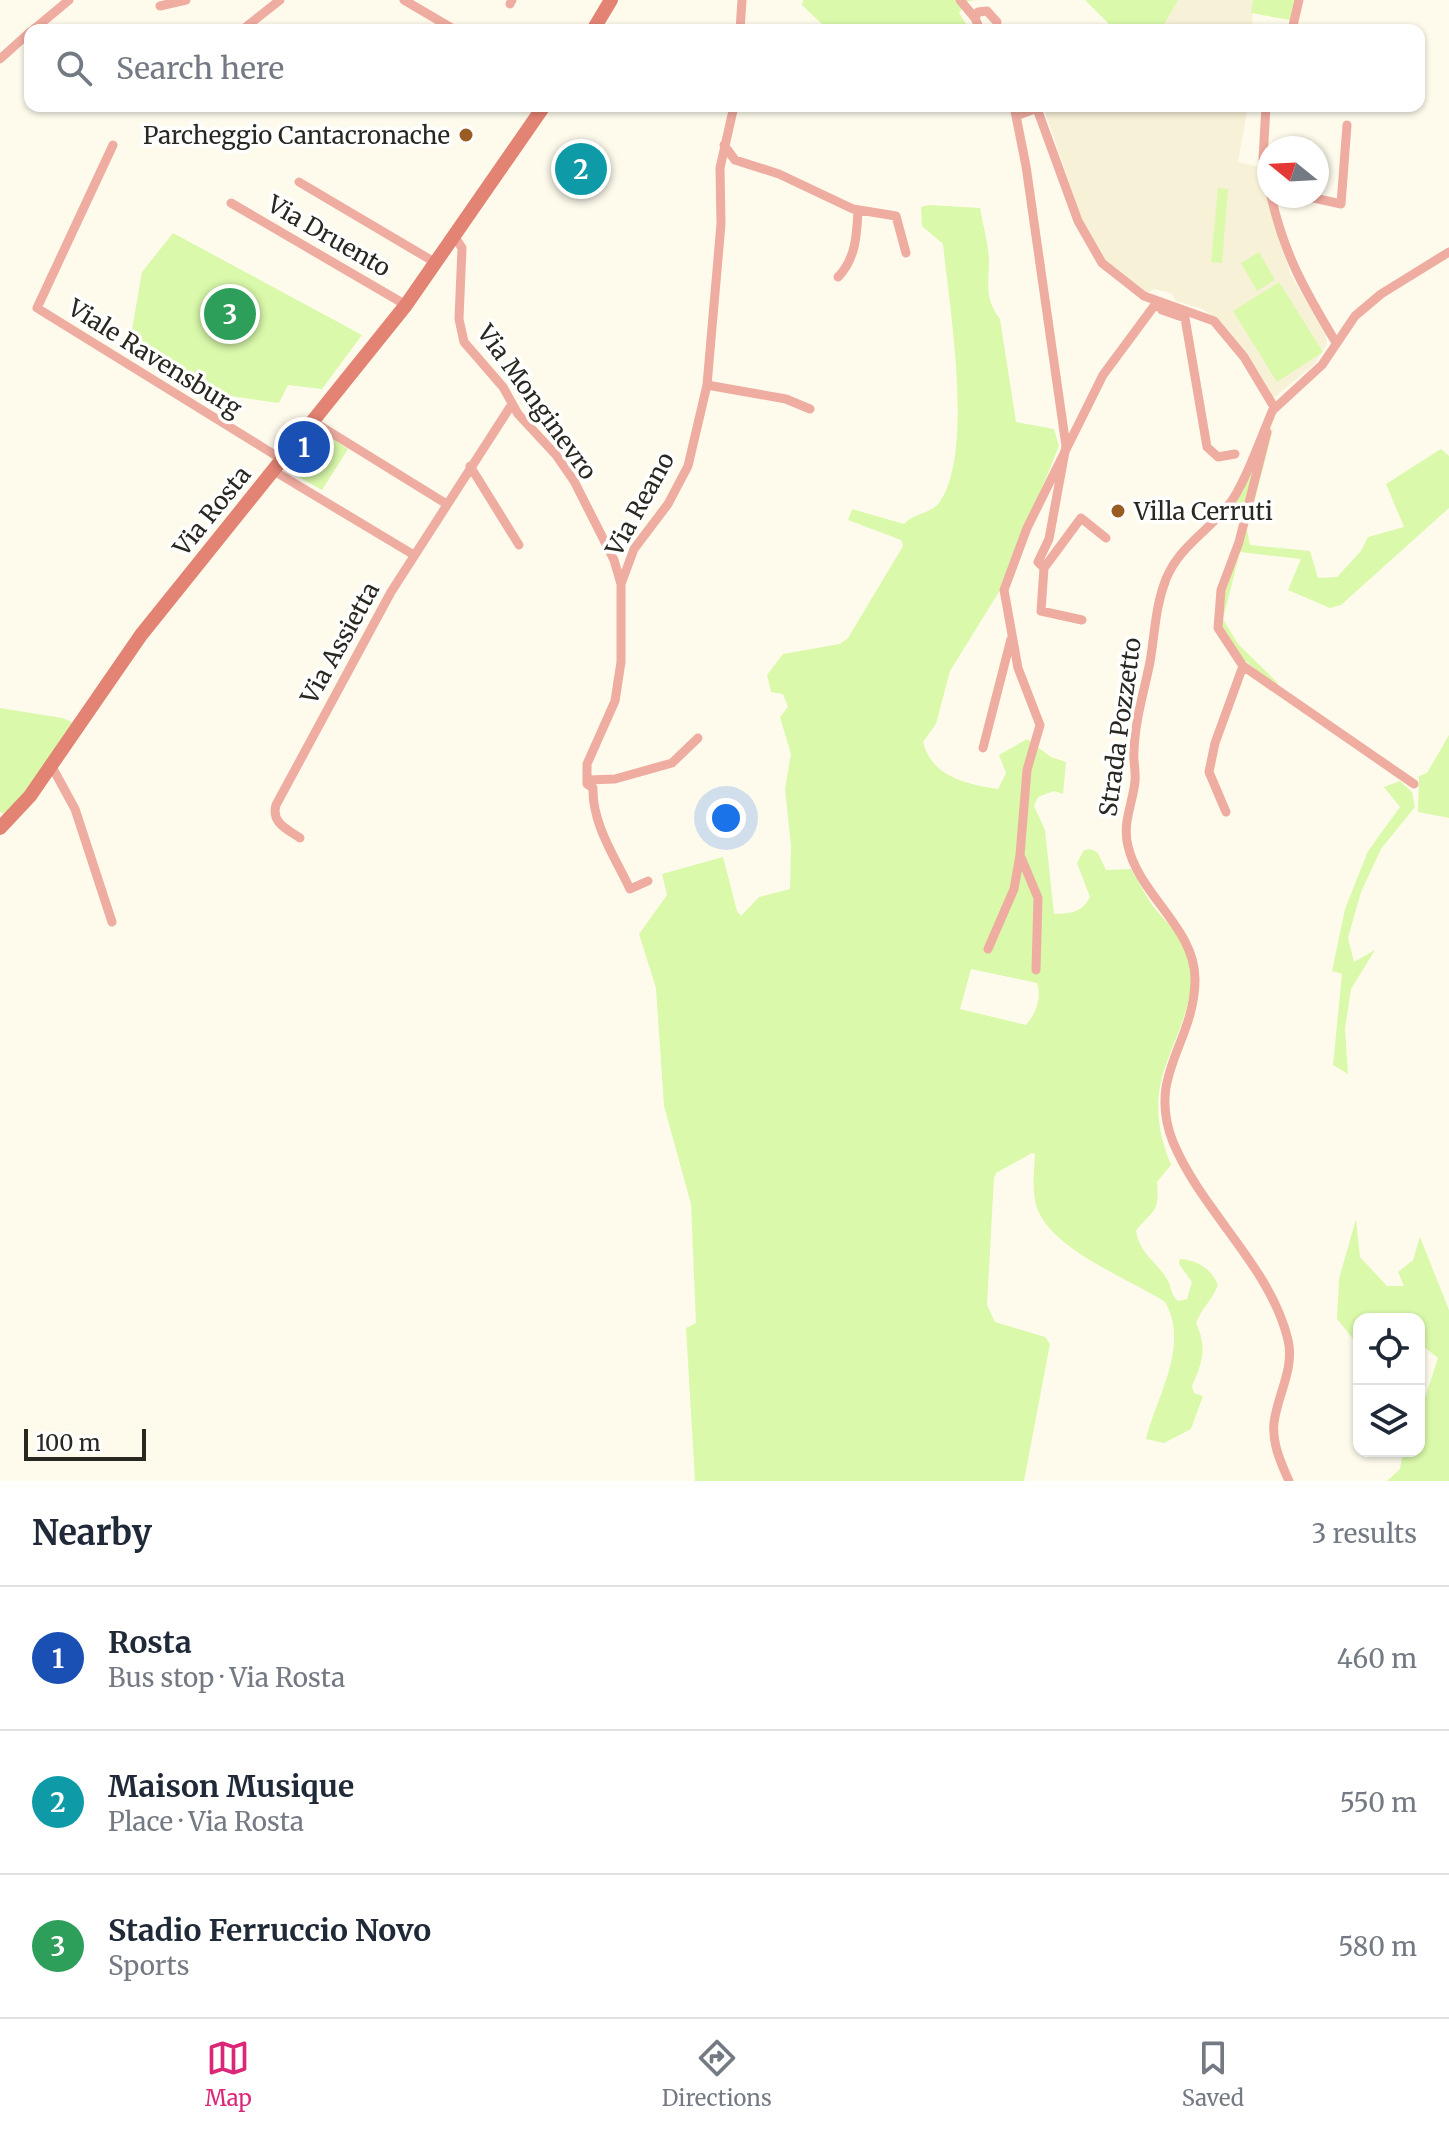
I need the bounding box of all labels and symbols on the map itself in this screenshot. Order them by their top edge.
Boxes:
place label: Parcheggio Cantacronache [143,120,450,151]
marker: Parcheggio Cantacronache [457,126,475,144]
north arrow [1257,136,1329,208]
pin: 2 [555,139,607,199]
street label: Via Druento [261,188,396,284]
pin: 3 [204,284,256,344]
street label: Viale Ravensburg [62,292,248,424]
street label: Via Monginevro [470,318,604,486]
pin: 1 [278,417,330,477]
street label: Via Reano [598,447,681,562]
street label: Via Rosta [166,460,258,563]
place label: Villa Cerruti [1133,496,1273,527]
marker: Villa Cerruti [1109,502,1127,520]
street label: Via Assietta [293,577,386,710]
street label: Strada Pozzetto [1092,636,1148,818]
your location [706,798,746,838]
scale bar [24,1425,146,1461]

